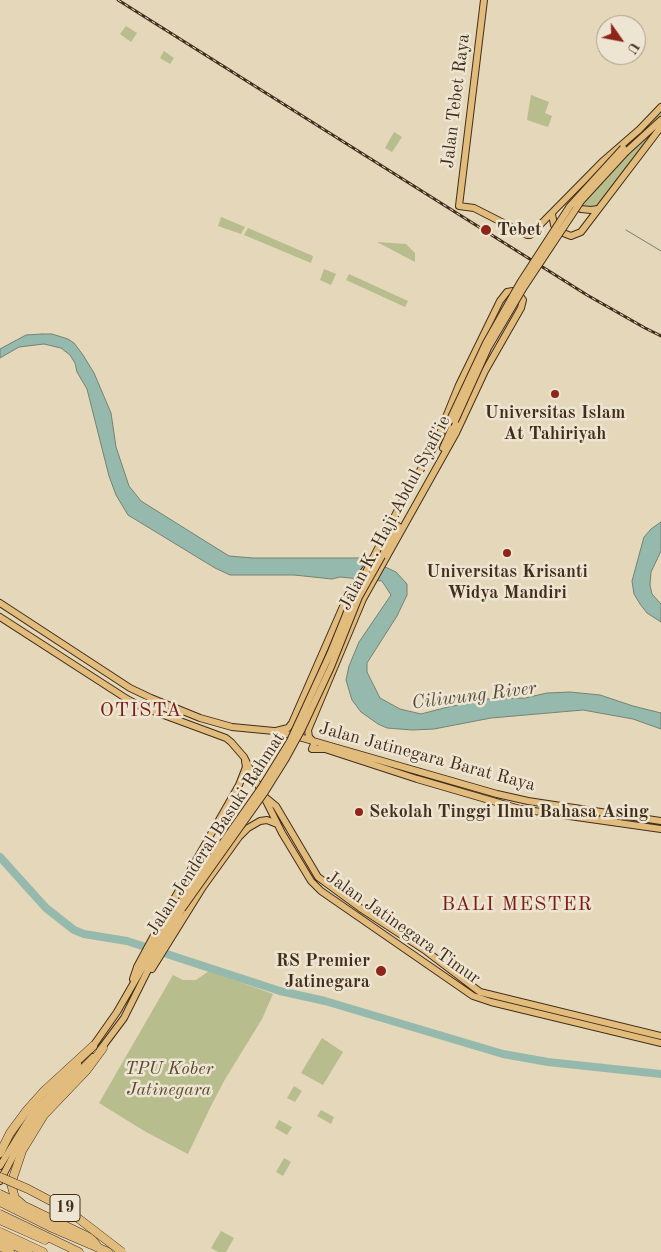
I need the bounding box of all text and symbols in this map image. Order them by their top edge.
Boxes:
north arrow [596,15,646,65]
street label: Jalan Tebet Raya [437,33,475,169]
text: U [624,39,642,56]
place label: Tebet [497,219,542,241]
marker: Tebet [479,223,493,237]
marker: Universitas Islam At Tahiriyah [549,388,561,400]
place label: Universitas Islam At Tahiriyah [485,402,625,444]
street label: Jalan K. Haji Abdul Syafi'ie [334,412,456,614]
marker: Universitas Krisanti Widya Mandiri [501,547,513,559]
place label: Universitas Krisanti Widya Mandiri [426,561,588,604]
water label: Ciliwung River [410,677,538,715]
district label: OTISTA [99,699,183,723]
street label: Jalan Jatinegara Barat Raya [316,718,538,796]
street label: Jalan Jenderal Basuki Rahmat [142,728,290,940]
place label: Sekolah Tinggi Ilmu Bahasa Asing [369,801,649,823]
marker: Sekolah Tinggi Ilmu Bahasa Asing [353,806,365,818]
street label: Jalan Jatinegara Timur [322,866,484,990]
district label: BALI MESTER [440,893,594,917]
place label: RS Premier Jatinegara [276,950,370,992]
marker: RS Premier Jatinegara [374,964,388,978]
park label: TPU Kober Jatinegara [125,1058,213,1100]
road number: 19 [50,1194,80,1222]

